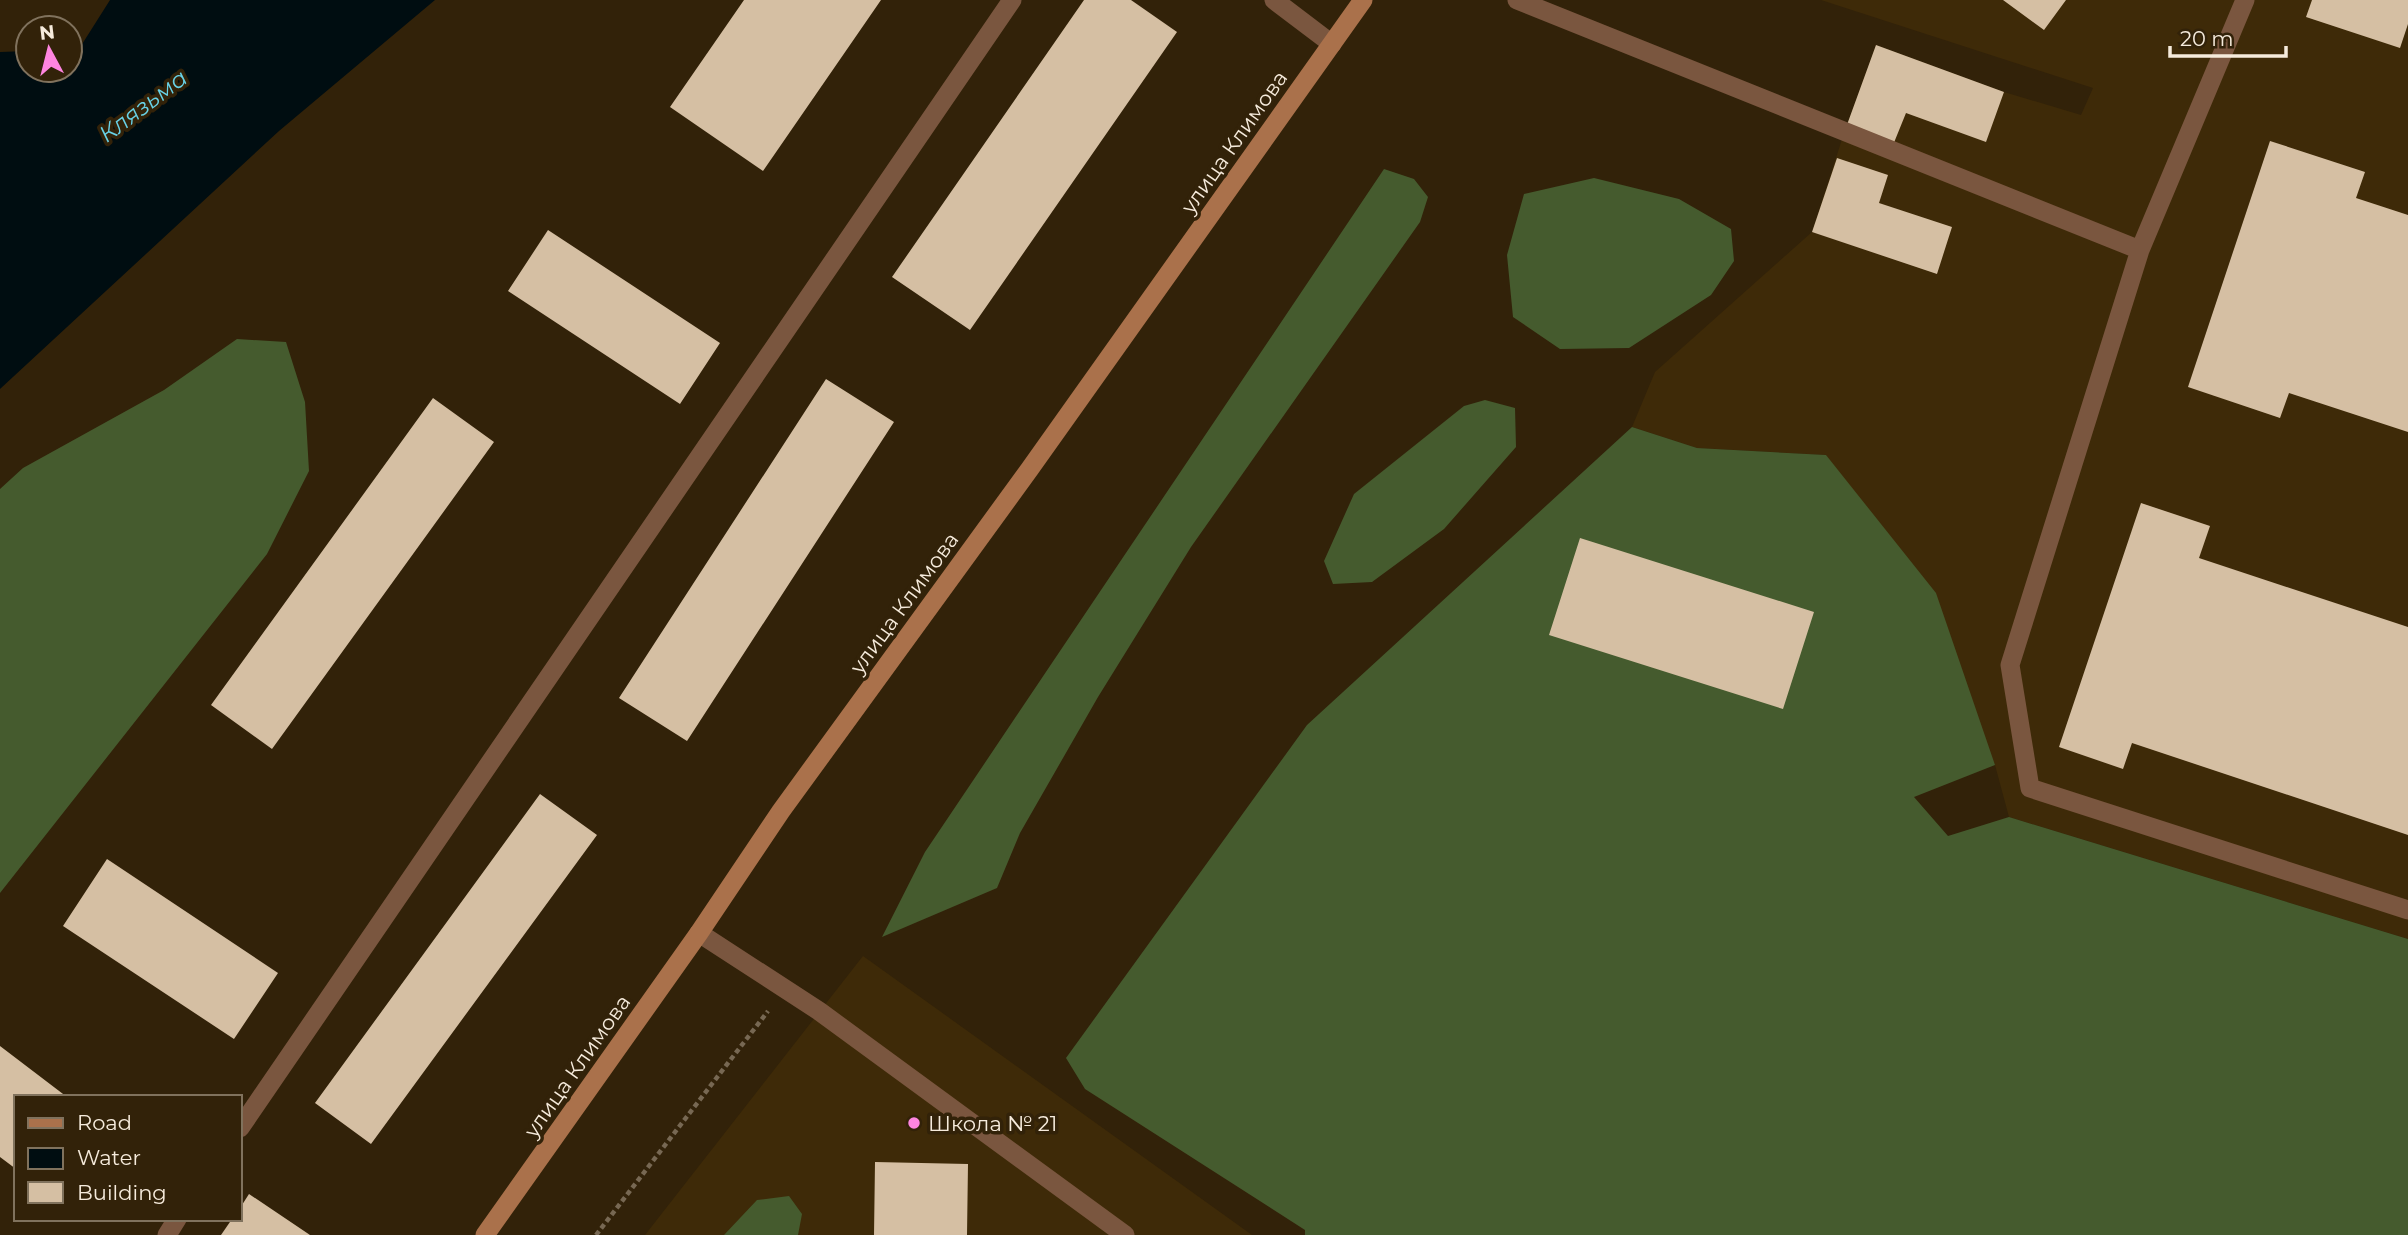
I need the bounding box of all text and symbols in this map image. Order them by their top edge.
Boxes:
north arrow [14,14,84,84]
scale bar [2170,14,2286,58]
text: N [38,20,56,45]
text: 20 m [2180,26,2234,51]
water label: Клязьма [93,64,193,148]
street label: улица Климова [1175,66,1292,219]
street label: улица Климова [844,528,964,679]
street label: улица Климова [518,990,635,1143]
legend [14,1095,242,1221]
text: Road [77,1110,132,1135]
place label: Школа № 21 [928,1111,1057,1136]
marker: Школа № 21 [906,1115,922,1131]
text: Water [77,1145,141,1170]
text: Building [77,1180,167,1205]

